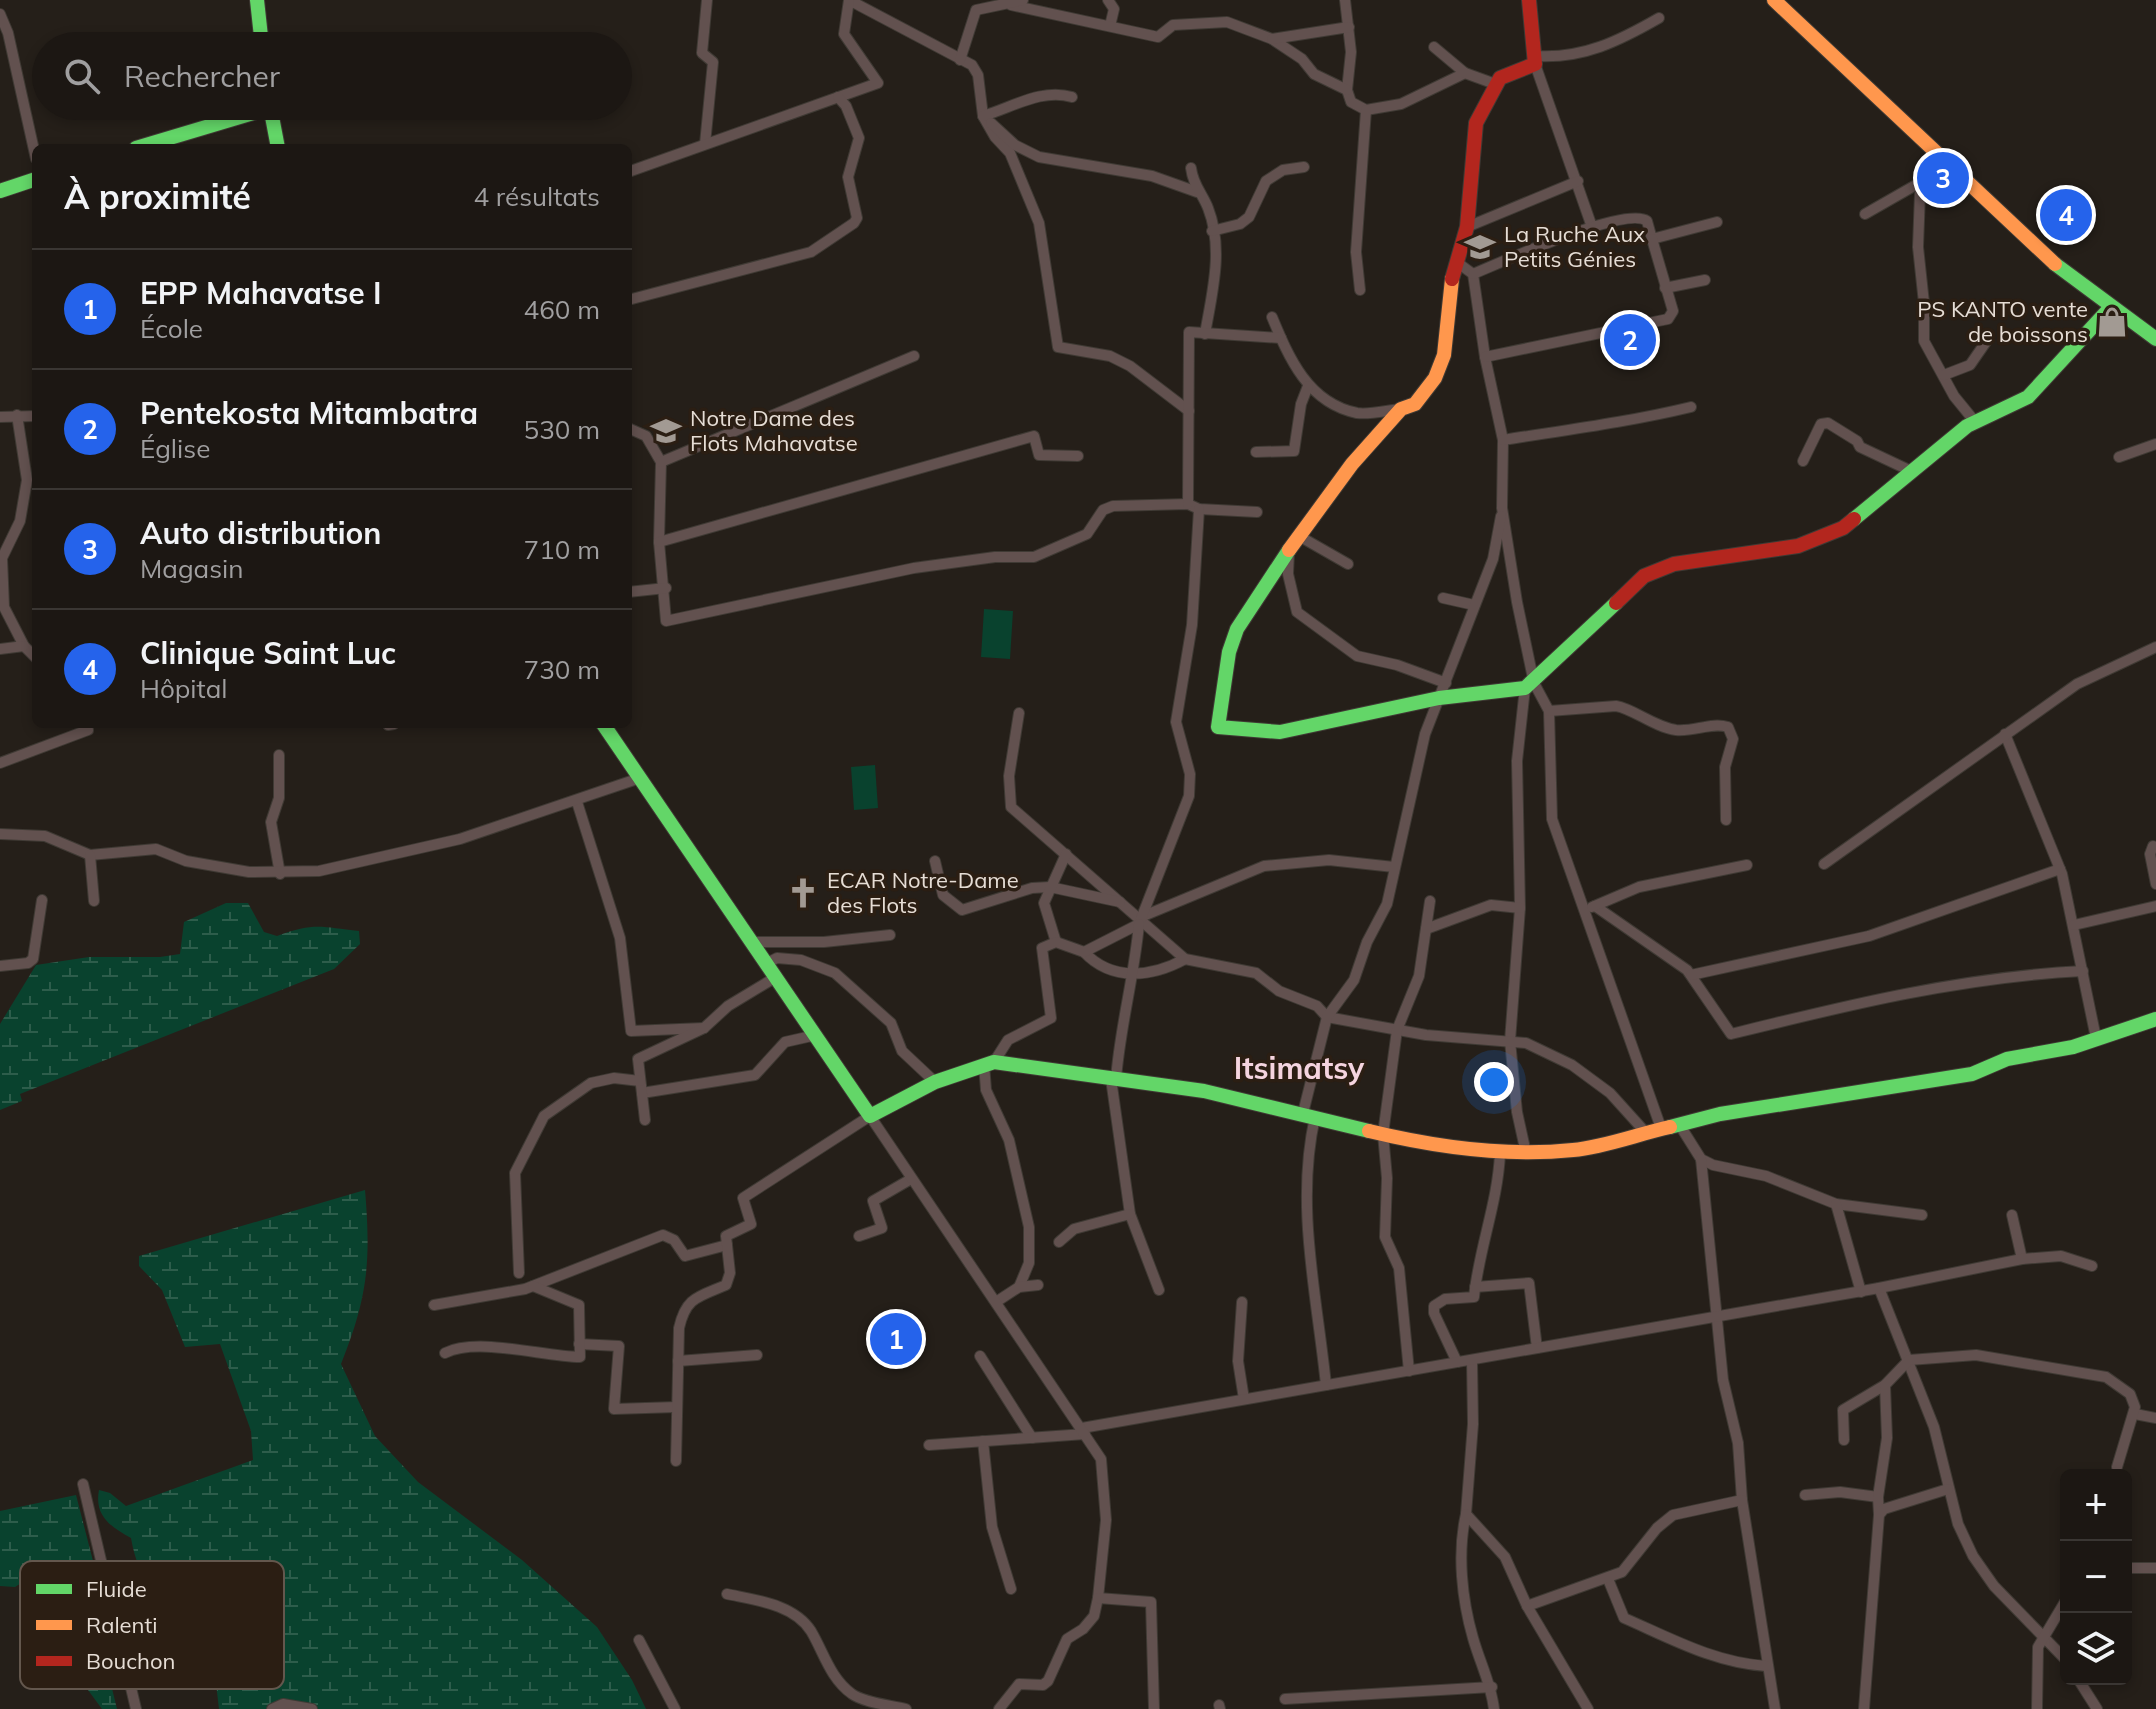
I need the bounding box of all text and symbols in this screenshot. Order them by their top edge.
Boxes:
search box [32,32,632,120]
icon: search [60,54,104,98]
text: Rechercher [124,57,280,95]
pin: 3 [1917,148,1969,208]
text: À proximité [64,175,251,218]
text: 4 résultats [473,180,600,213]
pin: 4 [2040,185,2092,245]
place label: La Ruche Aux Petits Génies [1504,220,1645,273]
school or university icon: La Ruche Aux Petits Génies [1463,230,1497,264]
text: EPP Mahavatse I [140,274,381,312]
text: 1 [82,293,98,326]
text: 460 m [524,293,600,326]
place label: PS KANTO vente de boissons [1917,295,2088,348]
shop icon: PS KANTO vente de boissons [2095,305,2129,339]
pin: 2 [1604,310,1656,370]
text: École [140,312,203,345]
text: Pentekosta Mitambatra [140,394,478,432]
place label: Notre Dame des Flots Mahavatse [690,404,858,457]
text: 2 [82,413,98,446]
text: 530 m [524,413,600,446]
school or university icon: Notre Dame des Flots Mahavatse [649,414,683,448]
text: Église [140,432,210,465]
text: Auto distribution [140,514,381,552]
text: 3 [82,533,98,566]
text: 710 m [524,533,600,566]
text: Magasin [140,552,244,585]
text: Clinique Saint Luc [140,634,396,672]
text: 4 [82,653,98,686]
text: 730 m [524,653,600,686]
text: Hôpital [140,672,227,705]
place label: ECAR Notre-Dame des Flots [827,866,1019,919]
church icon: ECAR Notre-Dame des Flots [786,876,820,910]
district label: Itsimatsy [1234,1049,1365,1087]
your location [1474,1062,1514,1102]
pin: 1 [870,1309,922,1369]
map controls [2060,1469,2132,1685]
button: + [2060,1469,2132,1541]
button: − [2060,1541,2132,1613]
legend [20,1561,284,1689]
text: Fluide [86,1575,147,1603]
text: Ralenti [86,1611,157,1639]
button: layers [2060,1613,2132,1685]
text: Bouchon [86,1647,175,1675]

